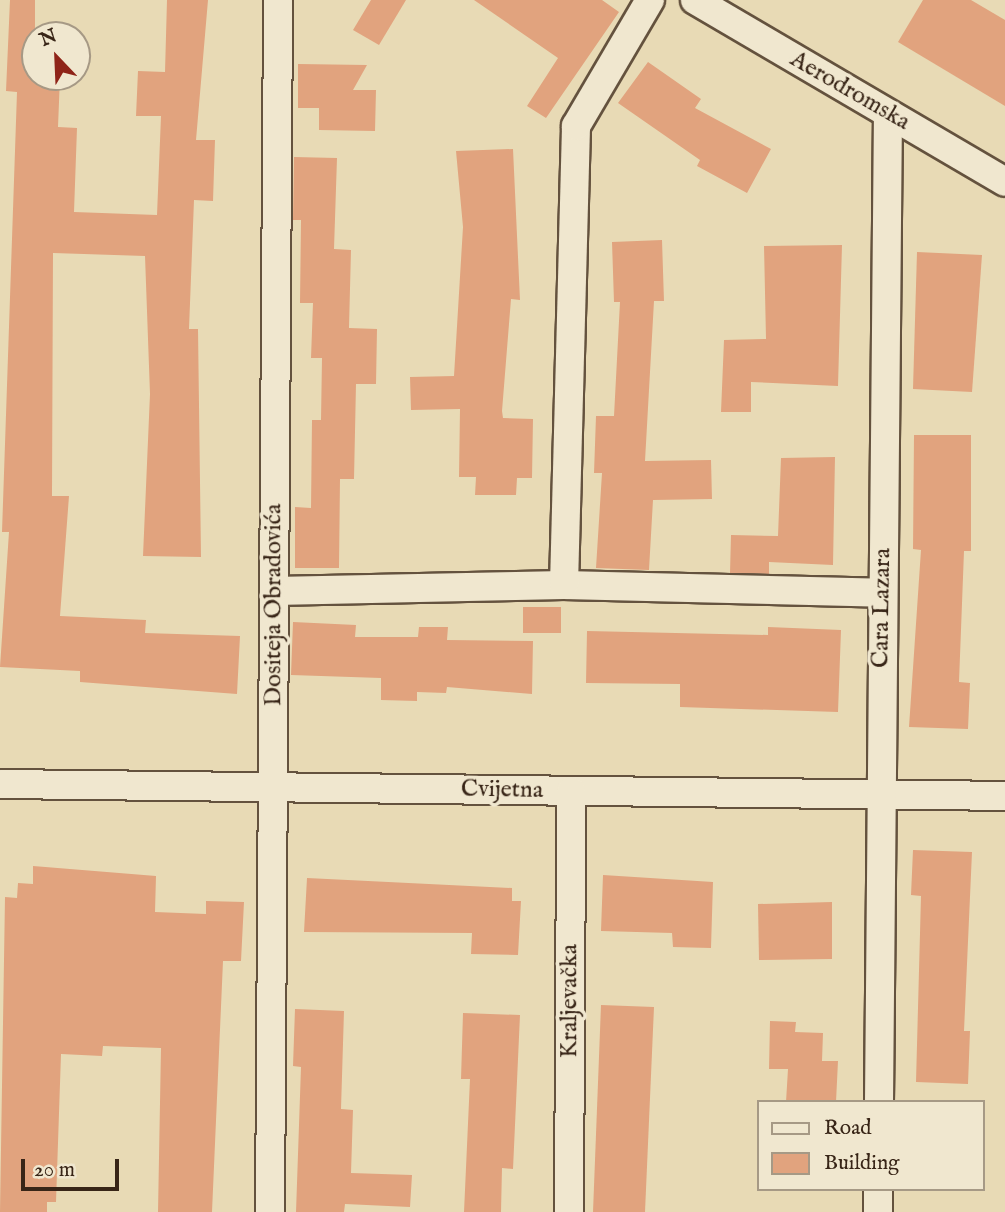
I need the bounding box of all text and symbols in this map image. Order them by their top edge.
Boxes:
north arrow [21,21,91,91]
text: N [36,24,61,53]
street label: Aerodromska [785,45,915,137]
street label: Dositeja Obradovića [260,504,288,706]
street label: Cara Lazara [867,548,897,668]
street label: Cvijetna [461,775,543,805]
street label: Kraljevačka [556,944,584,1058]
legend [757,1100,984,1191]
text: Road [824,1115,871,1142]
scale bar [24,1146,122,1190]
text: Building [824,1150,899,1177]
text: 20 m [34,1157,75,1184]

